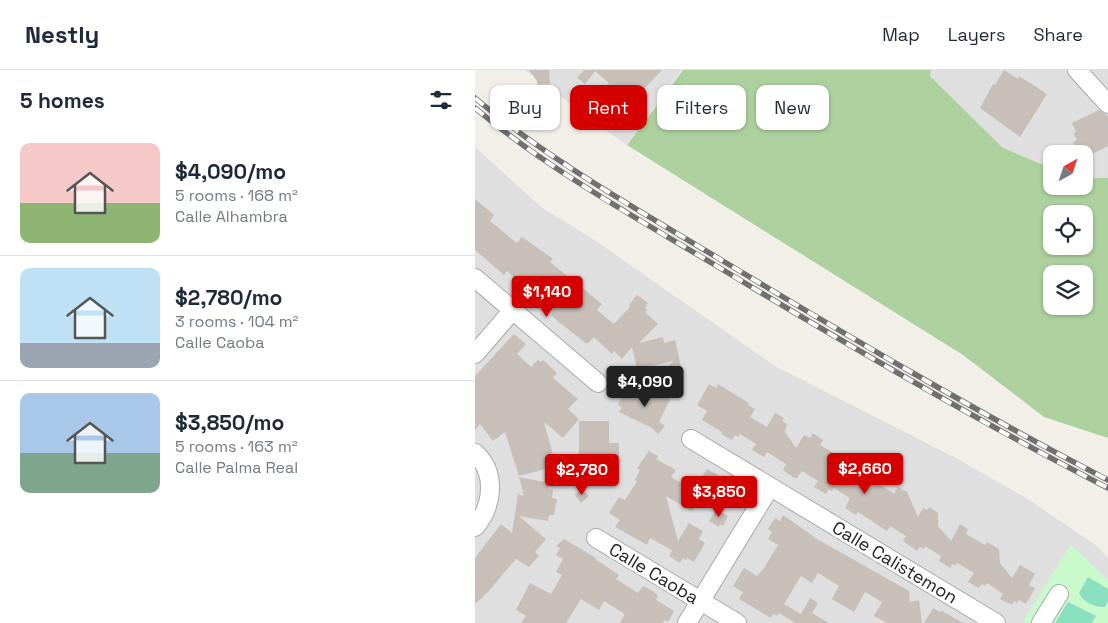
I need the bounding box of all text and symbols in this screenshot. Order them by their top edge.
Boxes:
text: Nestly [25,19,99,50]
text: Map [882,23,920,46]
text: Layers [948,23,1005,46]
text: Share [1033,23,1083,46]
chip: Buy [490,85,560,130]
chip: Rent [570,85,647,130]
chip: Filters [657,85,746,130]
chip: New [756,85,829,130]
icon: filters [427,86,455,114]
text: 5 homes [20,87,105,114]
north arrow [1043,145,1093,195]
map controls [1043,145,1093,315]
text: $4,090/mo [175,158,286,185]
icon: home [60,163,120,223]
text: 5 rooms · 168 m² [175,185,298,206]
button: locate [1043,205,1093,255]
text: Calle Alhambra [175,206,288,227]
button: layers [1043,265,1093,315]
pin: $1,140 [506,276,588,318]
text: $1,140 [523,281,571,302]
text: $2,780/mo [175,284,282,311]
icon: home [60,288,120,348]
text: 3 rooms · 104 m² [175,311,298,332]
text: Calle Caoba [175,332,265,353]
pin: $4,090 [604,366,686,408]
text: $4,090 [617,371,673,392]
text: $3,850/mo [175,409,284,436]
icon: home [60,413,120,473]
text: 5 rooms · 163 m² [175,436,298,457]
pin: $2,660 [824,452,906,495]
pin: $2,780 [541,454,623,496]
text: Calle Palma Real [175,457,298,478]
text: $2,660 [838,458,892,479]
text: $2,780 [556,459,608,480]
pin: $3,850 [678,476,760,518]
text: $3,850 [692,481,746,502]
street label: Calle Calistemon [828,516,962,608]
street label: Calle Caoba [605,537,703,609]

